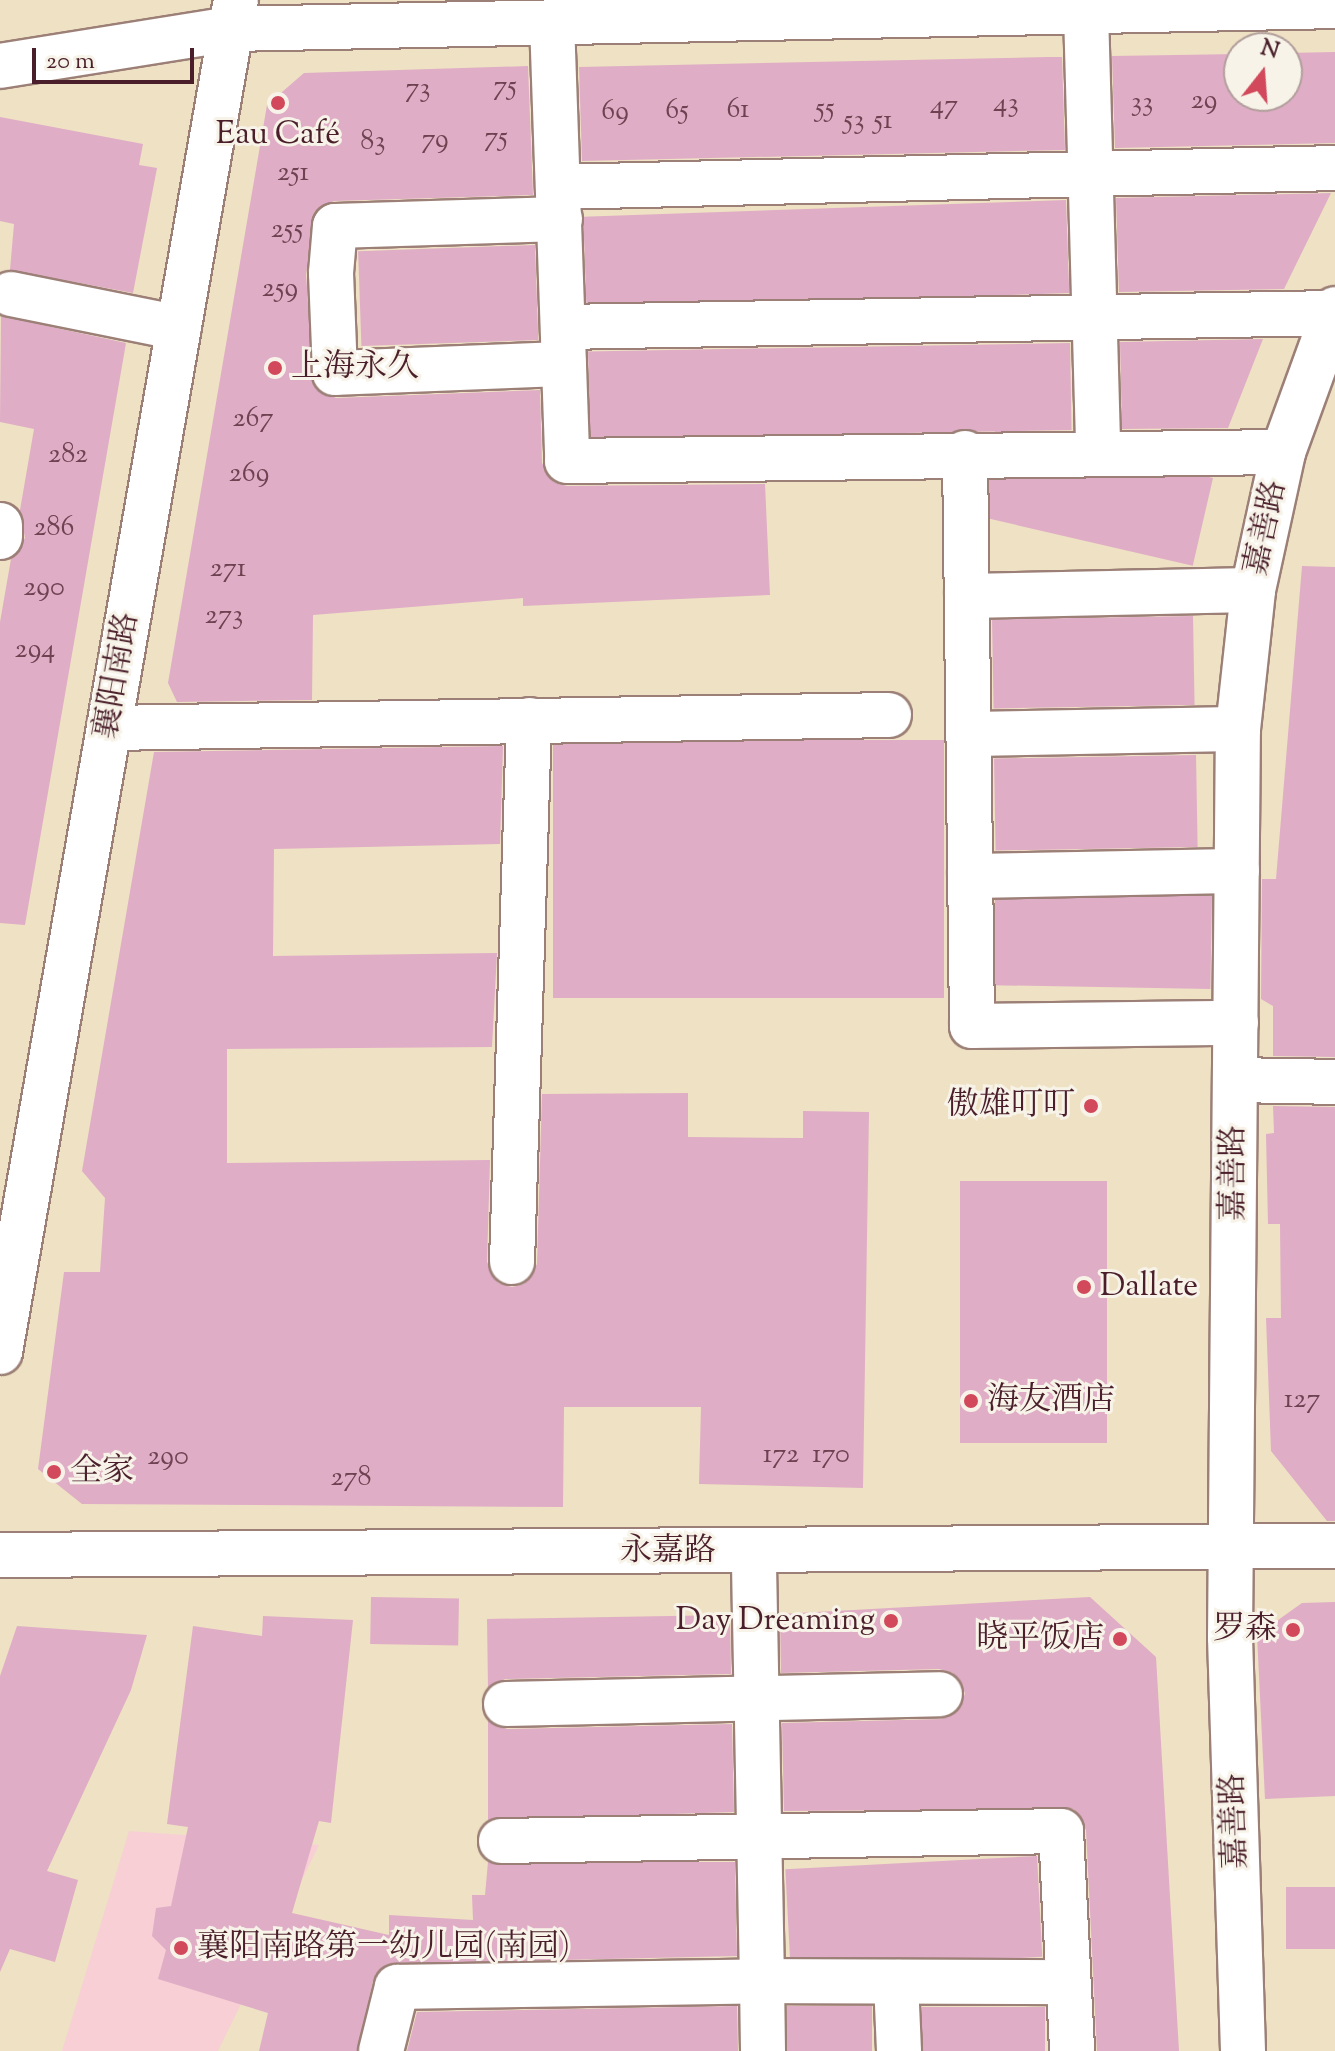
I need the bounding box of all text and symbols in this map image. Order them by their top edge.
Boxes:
scale bar [36,32,198,82]
north arrow [1223,32,1303,112]
text: N [1256,33,1283,69]
text: 20 m [46,45,95,79]
house number: 75 [493,70,517,104]
house number: 73 [405,72,431,106]
house number: 29 [1191,84,1217,118]
house number: 33 [1131,86,1153,120]
house number: 43 [993,87,1019,121]
house number: 47 [930,89,958,123]
house number: 55 [815,92,835,126]
house number: 61 [726,93,750,127]
marker: Eau Café [269,94,287,112]
house number: 65 [665,94,689,128]
house number: 69 [601,95,629,129]
house number: 53 [844,104,864,138]
house number: 51 [873,104,893,138]
place label: Eau Café [216,116,340,154]
house number: 75 [484,121,508,155]
house number: 79 [421,123,449,157]
house number: 83 [360,125,386,159]
house number: 251 [277,156,309,190]
house number: 255 [271,213,303,247]
house number: 259 [262,272,298,306]
place label: 上海永久 [291,349,419,387]
marker: 上海永久 [266,359,284,377]
house number: 267 [232,402,274,436]
house number: 282 [48,438,88,472]
house number: 269 [229,457,269,491]
street label: 嘉善路 [1238,477,1296,579]
house number: 286 [33,511,75,545]
house number: 271 [210,552,246,586]
house number: 290 [23,571,65,605]
house number: 273 [205,599,243,633]
street label: 襄阳南路 [88,610,148,742]
house number: 294 [15,633,55,667]
place label: 傲雄叮叮 [947,1087,1075,1125]
marker: 傲雄叮叮 [1082,1097,1100,1115]
street label: 嘉善路 [1216,1125,1254,1221]
place label: Dallate [1100,1268,1198,1306]
marker: Dallate [1075,1278,1093,1296]
place label: 海友酒店 [987,1382,1115,1420]
house number: 127 [1284,1383,1320,1417]
marker: 海友酒店 [962,1392,980,1410]
house number: 172 [763,1438,799,1472]
house number: 170 [812,1438,850,1472]
house number: 290 [147,1440,189,1474]
place label: 全家 [70,1453,134,1491]
house number: 278 [330,1461,372,1495]
marker: 全家 [45,1463,63,1481]
street label: 永嘉路 [620,1533,716,1571]
place label: Day Dreaming [676,1602,875,1640]
place label: 罗森 [1213,1611,1277,1649]
marker: Day Dreaming [882,1612,900,1630]
place label: 晓平饭店 [976,1620,1104,1658]
marker: 罗森 [1284,1621,1302,1639]
marker: 晓平饭店 [1111,1630,1129,1648]
street label: 嘉善路 [1215,1772,1257,1870]
place label: 襄阳南路第一幼儿园(南园) [197,1929,570,1967]
marker: 襄阳南路第一幼儿园(南园) [172,1939,190,1957]

